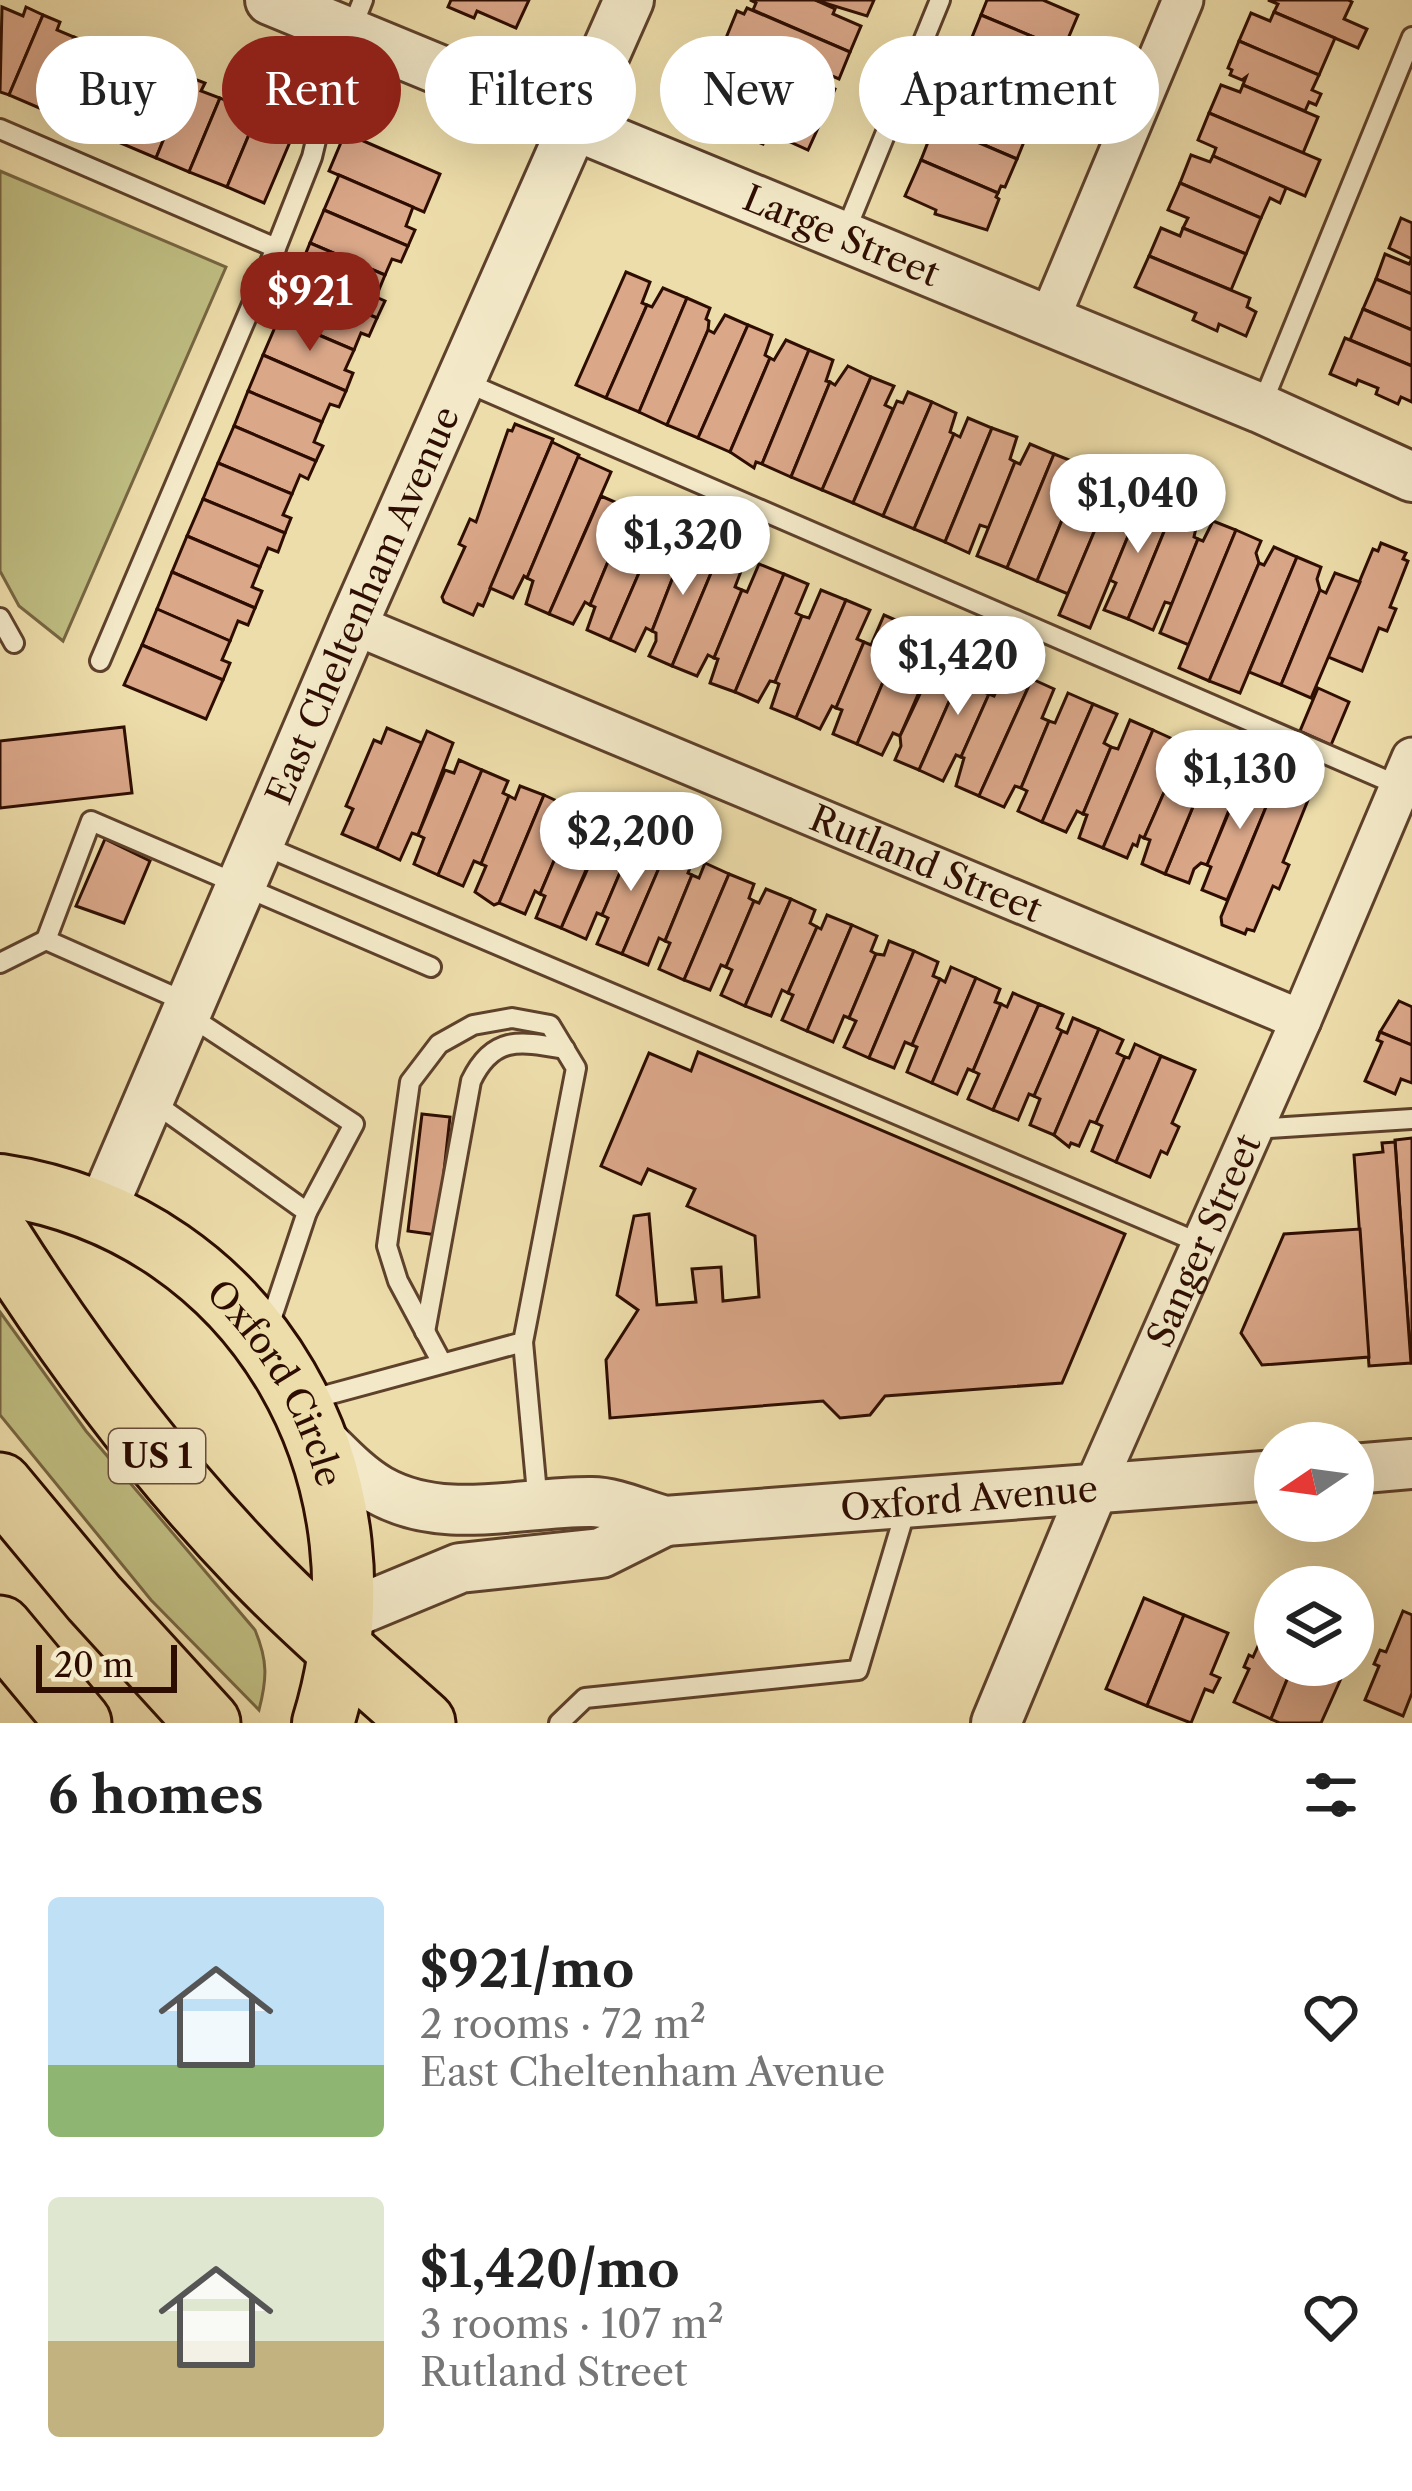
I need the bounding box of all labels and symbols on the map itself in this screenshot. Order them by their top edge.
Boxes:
street label: Large Street [737,175,946,296]
pin: $921 [239,252,381,354]
street label: East Cheltenham Avenue [256,399,469,811]
pin: $1,040 [1040,454,1236,556]
pin: $1,320 [585,496,781,598]
pin: $1,420 [860,616,1056,718]
pin: $1,130 [1142,730,1338,832]
pin: $2,200 [533,792,729,894]
street label: Rutland Street [804,795,1049,931]
street label: Sanger Street [1137,1127,1270,1354]
street label: Oxford Circle [198,1270,352,1491]
north arrow [1254,1422,1374,1542]
road number: US 1 [109,1429,205,1483]
street label: Oxford Avenue [839,1466,1099,1530]
scale bar [36,1639,177,1692]

